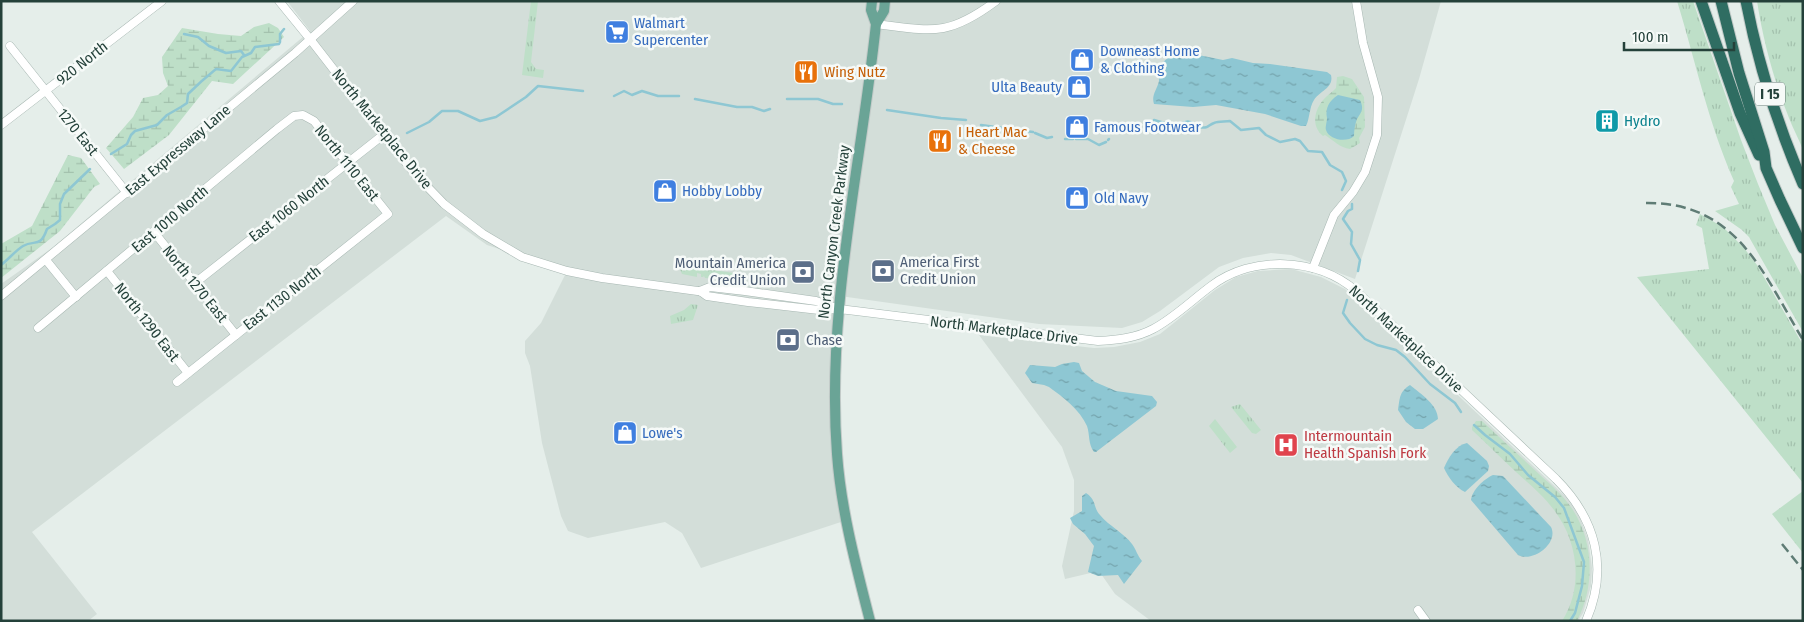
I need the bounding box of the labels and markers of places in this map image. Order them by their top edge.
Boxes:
place label: Walmart Supercenter [634,14,709,49]
supermarket icon: Walmart Supercenter [604,19,630,45]
place label: Downeast Home & Clothing [1100,42,1200,77]
shop icon: Downeast Home & Clothing [1069,47,1095,73]
restaurant icon: Wing Nutz [793,59,819,85]
place label: Wing Nutz [824,63,885,81]
shop icon: Ulta Beauty [1066,74,1092,100]
place label: Ulta Beauty [991,78,1062,96]
building icon: Hydro [1594,108,1620,134]
place label: Hydro [1624,112,1661,130]
shop icon: Famous Footwear [1064,114,1090,140]
place label: Famous Footwear [1094,118,1201,136]
place label: I Heart Mac & Cheese [958,123,1028,158]
restaurant icon: I Heart Mac & Cheese [927,128,953,154]
shop icon: Hobby Lobby [652,178,678,204]
place label: Hobby Lobby [682,182,762,200]
shop icon: Old Navy [1064,185,1090,211]
place label: Old Navy [1094,189,1149,207]
place label: America First Credit Union [900,253,979,288]
place label: Mountain America Credit Union [675,254,786,289]
bank icon: America First Credit Union [870,258,896,284]
bank icon: Mountain America Credit Union [790,259,816,285]
bank icon: Chase [775,327,801,353]
place label: Chase [806,331,842,349]
shop icon: Lowe's [612,420,638,446]
place label: Lowe's [642,424,683,442]
place label: Intermountain Health Spanish Fork [1304,427,1426,462]
hospital icon: Intermountain Health Spanish Fork [1273,432,1299,458]

